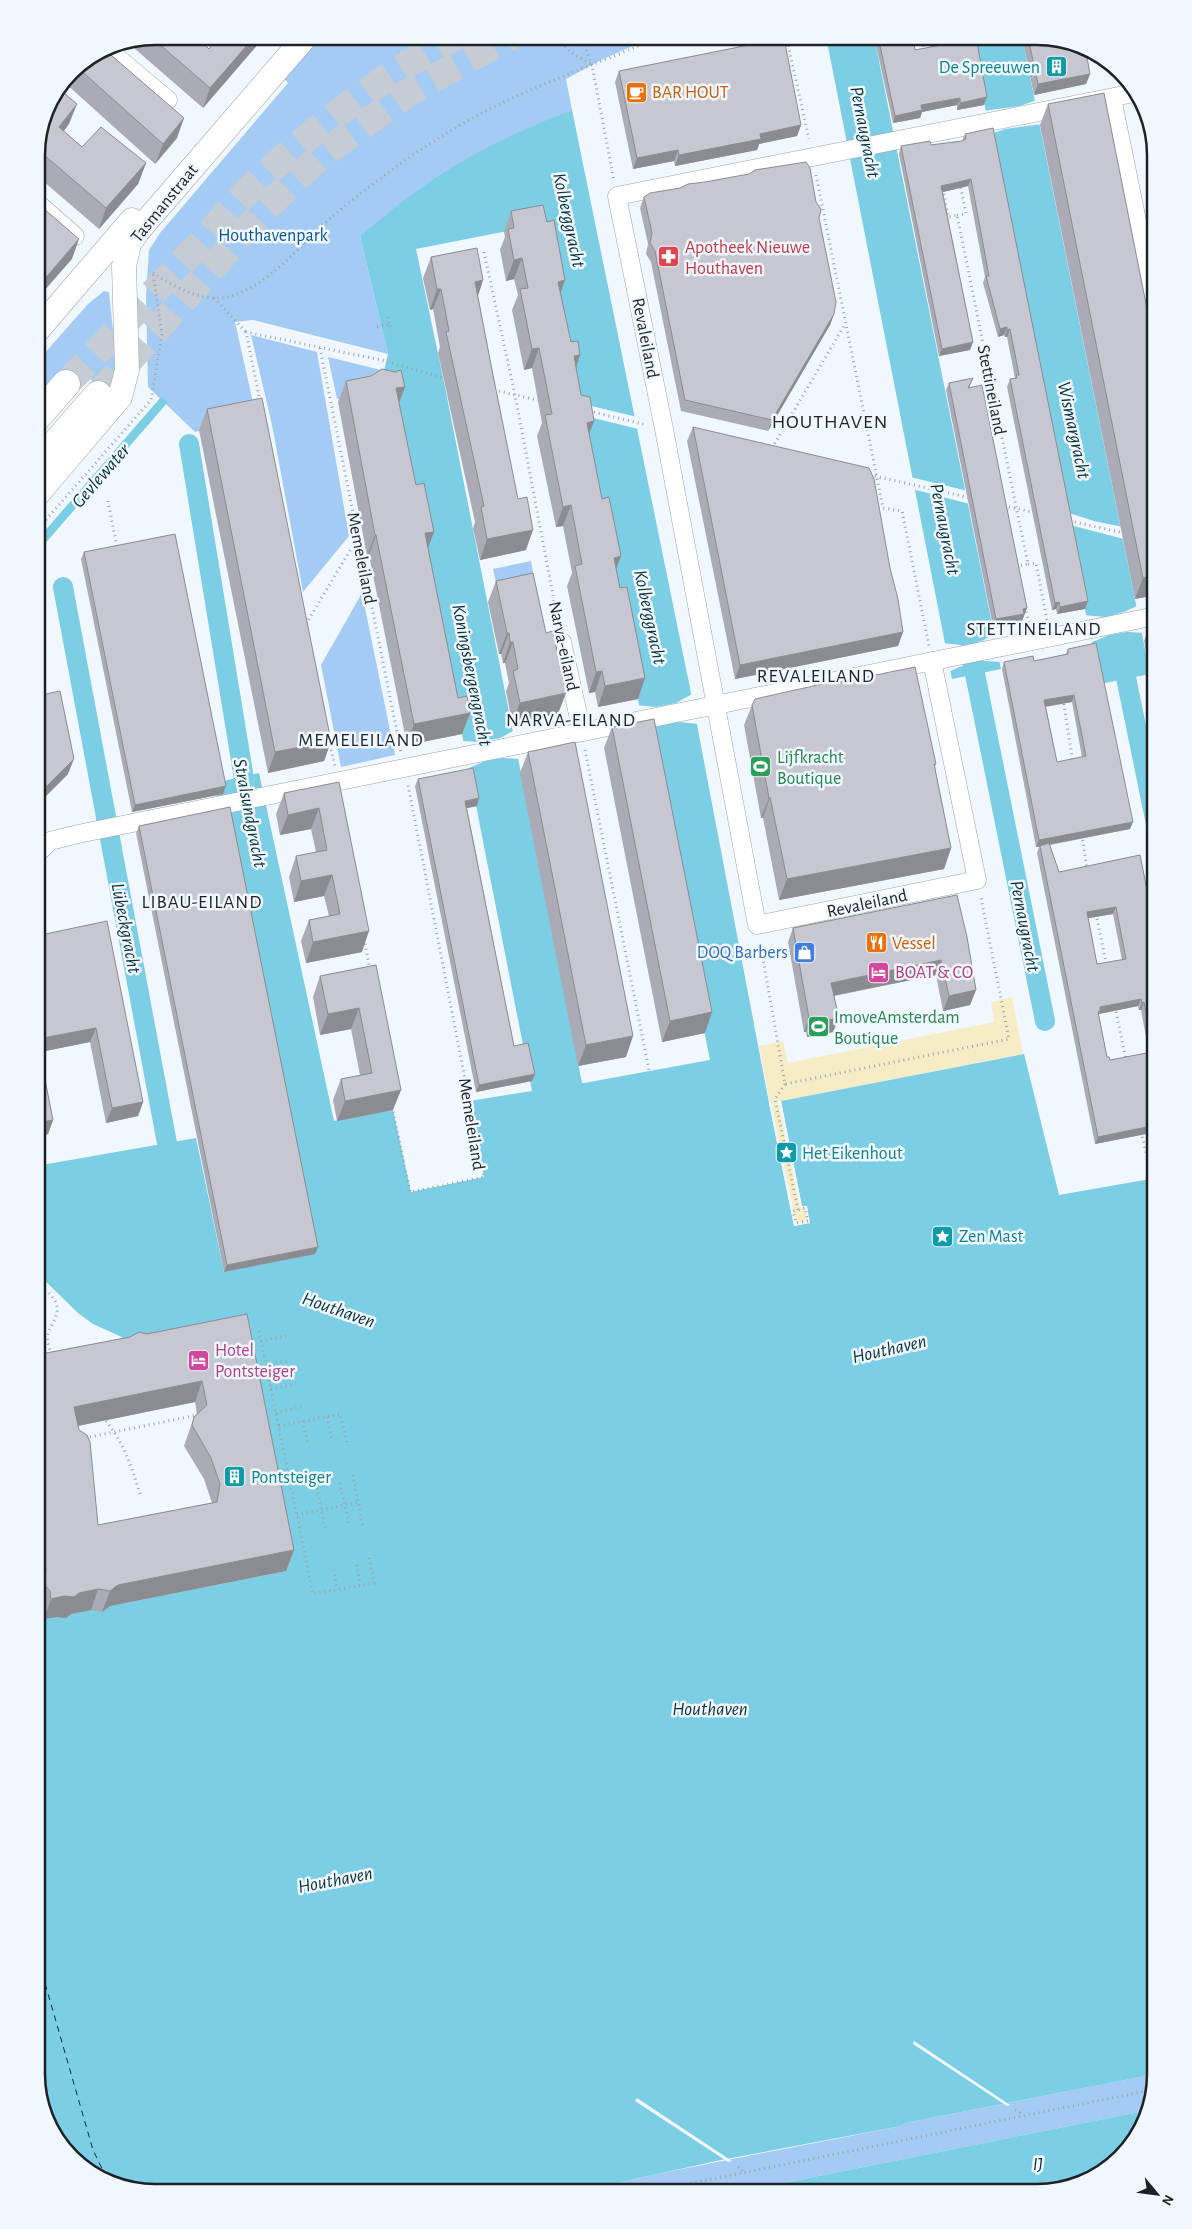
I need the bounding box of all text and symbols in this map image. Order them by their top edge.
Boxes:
building icon: De Spreeuwen [1044,55,1068,79]
place label: De Spreeuwen [939,59,1040,77]
cafe icon: BAR HOUT [624,80,648,104]
place label: BAR HOUT [652,84,729,102]
water label: Pernaugracht [846,85,883,180]
street label: Tasmanstraat [128,161,202,246]
water label: Kolberggracht [549,171,588,270]
park label: Houthavenpark [218,227,329,245]
place label: Apotheek Nieuwe Houthaven [685,239,810,278]
pharmacy icon: Apotheek Nieuwe Houthaven [657,245,681,269]
street label: Revaleiland [628,296,662,380]
street label: Stettineiland [973,344,1009,437]
water label: Wismargracht [1054,380,1093,481]
district label: HOUTHAVEN [772,412,888,432]
water label: Gevlewater [68,440,134,512]
water label: Pernaugracht [926,482,963,577]
street label: Memeleiland [343,511,379,606]
water label: Kolberggracht [630,568,669,667]
street label: Narva-eiland [545,600,581,693]
water label: Koningsbergengracht [448,603,495,749]
district label: STETTINEILAND [966,620,1102,639]
district label: REVALEILAND [757,667,875,686]
district label: NARVA-EILAND [506,711,636,730]
district label: MEMELEILAND [298,731,424,750]
place label: Lijfkracht Boutique [777,749,844,788]
sports icon: Lijfkracht Boutique [749,755,773,779]
water label: Stralsundgracht [230,757,270,870]
water label: Pernaugracht [1006,879,1043,974]
water label: Lübeckgracht [107,881,144,976]
street label: Revaleiland [825,887,909,921]
district label: LIBAU-EILAND [142,893,262,912]
restaurant icon: Vessel [864,931,888,955]
place label: Vessel [892,935,936,953]
shop icon: DOQ Barbers [792,940,816,964]
place label: DOQ Barbers [697,944,788,962]
hotel icon: BOAT & CO [867,960,891,984]
place label: BOAT & CO [895,964,973,982]
place label: ImoveAmsterdam Boutique [834,1009,960,1048]
sports icon: ImoveAmsterdam Boutique [806,1015,830,1039]
street label: Memeleiland [455,1077,487,1172]
place icon: Het Eikenhout [774,1141,798,1165]
place label: Het Eikenhout [802,1145,903,1163]
place icon: Zen Mast [931,1224,955,1248]
place label: Zen Mast [959,1228,1024,1246]
water label: Houthaven [300,1289,377,1332]
water label: Houthaven [850,1332,928,1367]
place label: Hotel Pontsteiger [215,1342,295,1381]
hotel icon: Hotel Pontsteiger [187,1348,211,1372]
building icon: Pontsteiger [223,1465,247,1489]
place label: Pontsteiger [251,1469,331,1487]
water label: Houthaven [672,1700,748,1719]
water label: Houthaven [296,1864,374,1897]
water label: IJ [1033,2155,1043,2174]
north arrow [1132,2169,1182,2219]
text: N [1159,2192,1176,2207]

